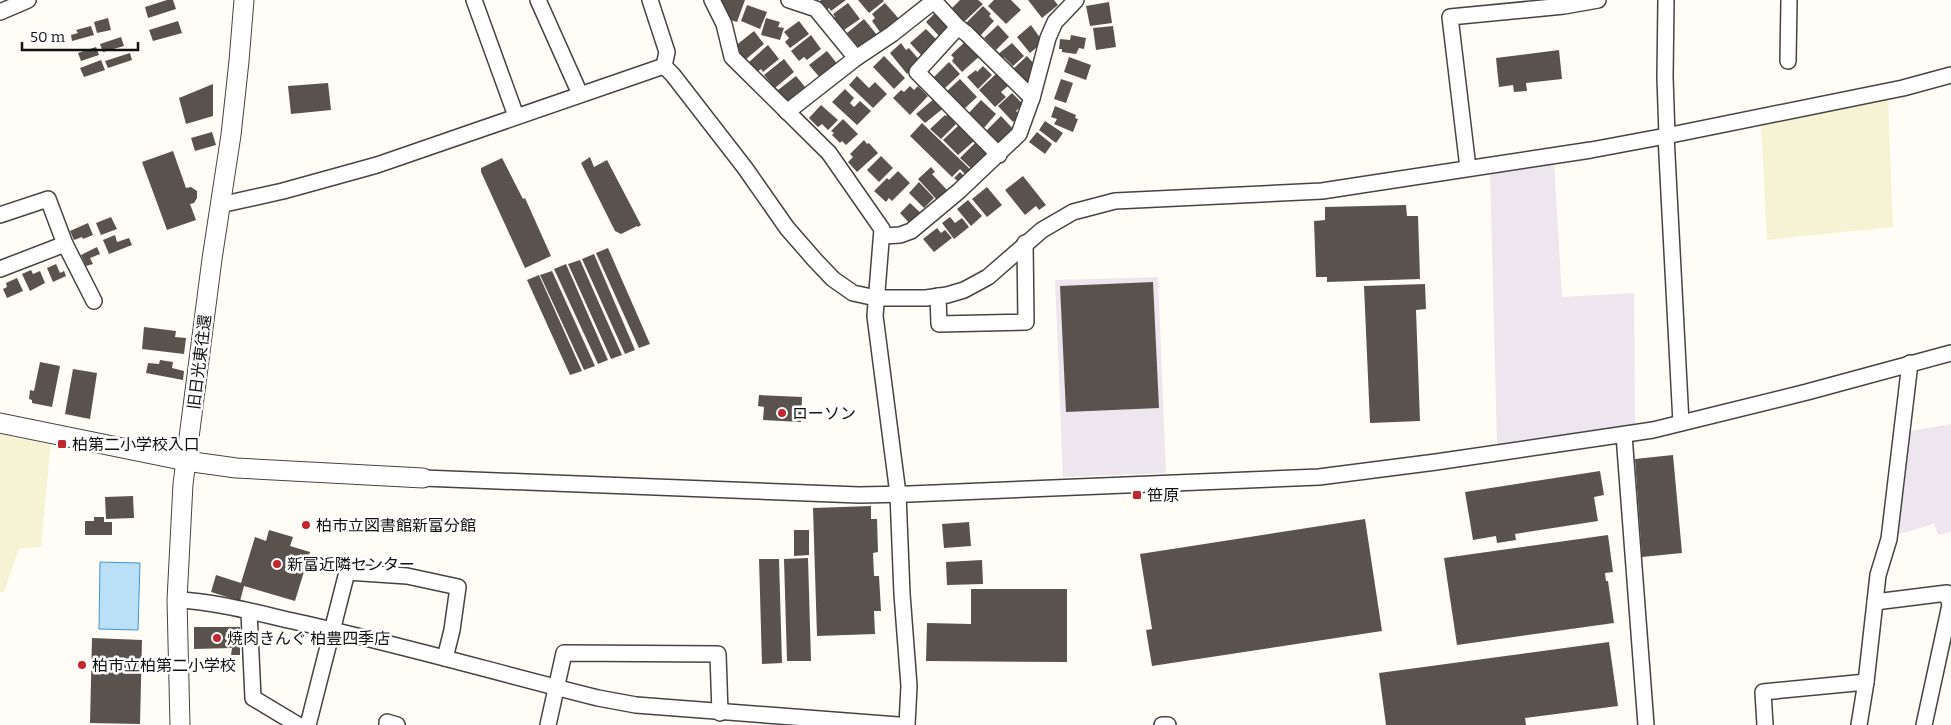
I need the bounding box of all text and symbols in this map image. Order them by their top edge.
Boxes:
scale bar [22,20,139,52]
text: 50 m [30,28,66,46]
street label: 旧日光東往還 [184,313,215,411]
place label: ローソン [792,404,856,423]
marker: ローソン [776,407,788,419]
place label: 柏第二小学校入口 [72,435,200,454]
marker: 柏第二小学校入口 [56,438,68,450]
place label: 笹原 [1147,486,1179,505]
marker: 笹原 [1131,489,1143,501]
place label: 柏市立図書館新富分館 [316,516,476,535]
marker: 柏市立図書館新富分館 [300,519,312,531]
place label: 新富近隣センター [287,555,415,574]
marker: 新富近隣センター [271,558,283,570]
place label: 焼肉きんぐ 柏豊四季店 [227,629,390,648]
marker: 焼肉きんぐ 柏豊四季店 [211,632,223,644]
place label: 柏市立柏第二小学校 [92,656,236,675]
marker: 柏市立柏第二小学校 [76,659,88,671]

